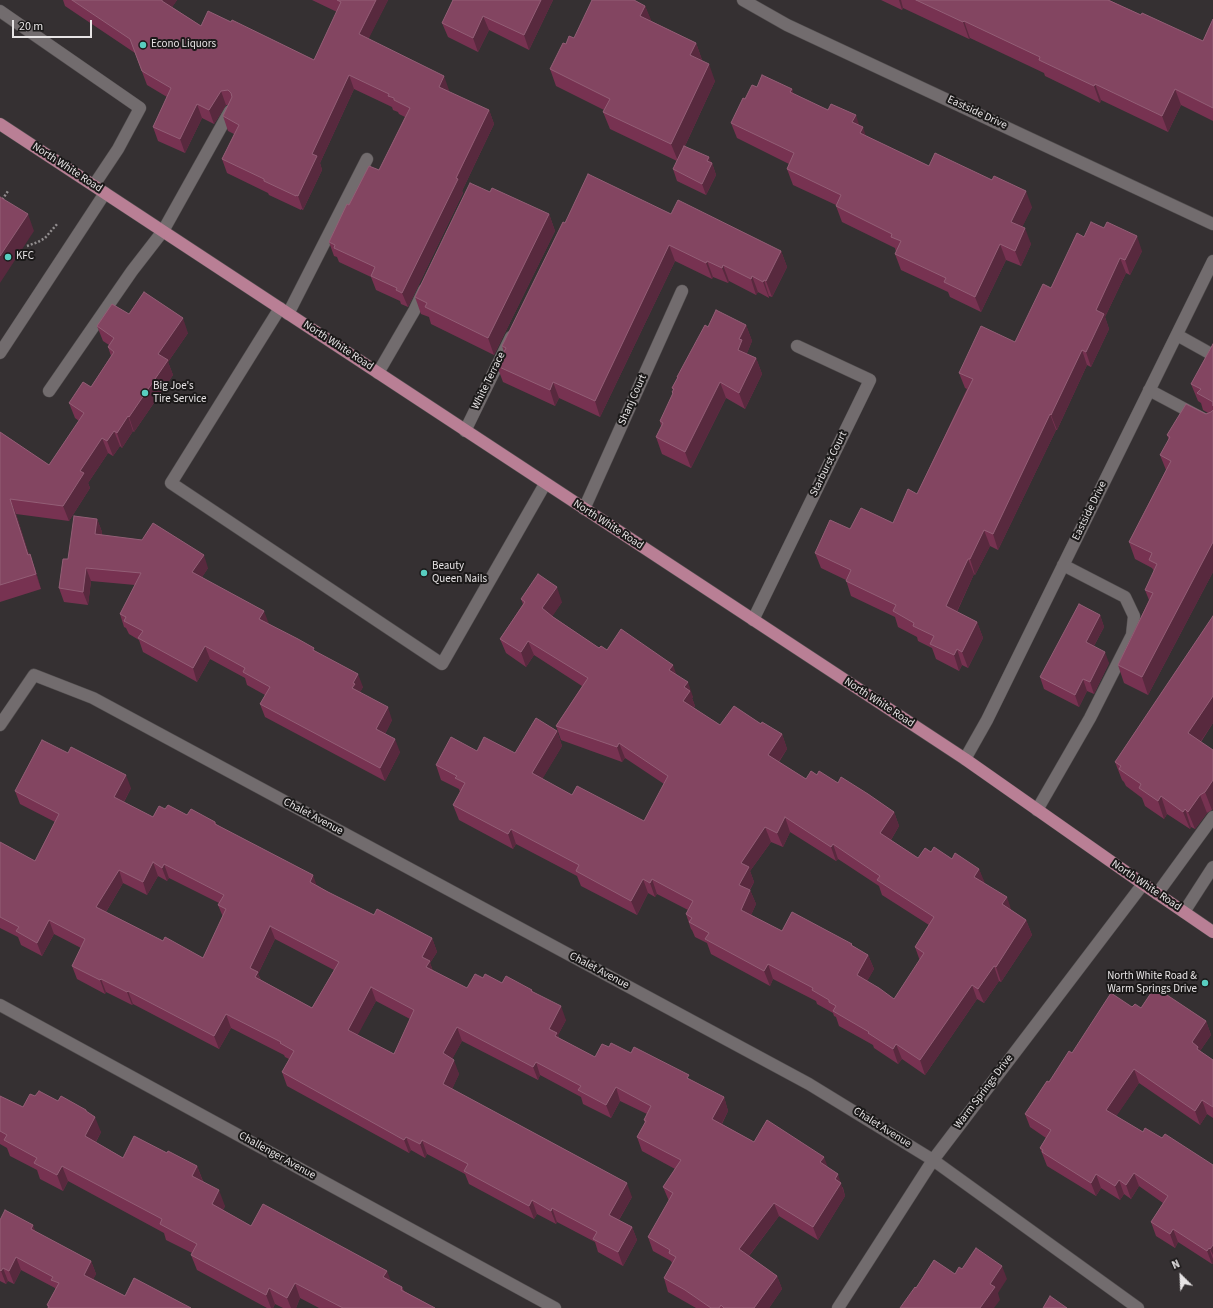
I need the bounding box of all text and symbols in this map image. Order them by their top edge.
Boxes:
scale bar [14,12,94,38]
text: 20 m [19,18,43,35]
place label: Econo Liquors [151,38,216,52]
marker: Econo Liquors [138,40,148,50]
street label: Eastside Drive [945,93,1009,133]
street label: North White Road [29,140,105,196]
place label: KFC [16,250,34,264]
marker: KFC [3,252,13,262]
street label: North White Road [300,318,376,374]
street label: White Terrace [469,350,509,412]
street label: Shanj Court [616,373,650,427]
place label: Big Joe's Tire Service [153,380,206,406]
marker: Big Joe's Tire Service [140,388,150,398]
street label: Starburst Court [808,429,850,499]
street label: Eastside Drive [1070,479,1110,543]
street label: North White Road [570,497,646,553]
place label: Beauty Queen Nails [432,560,487,586]
marker: Beauty Queen Nails [419,568,429,578]
street label: North White Road [841,675,917,731]
street label: Chalet Avenue [281,796,345,838]
street label: North White Road [1109,858,1183,914]
street label: Chalet Avenue [567,950,631,992]
place label: North White Road & Warm Springs Drive [1107,970,1197,996]
marker: North White Road & Warm Springs Drive [1200,978,1210,988]
street label: Warm Springs Drive [952,1052,1016,1132]
street label: Chalet Avenue [851,1105,913,1151]
street label: Challenger Avenue [236,1129,318,1183]
north arrow [1161,1256,1201,1296]
text: N [1170,1256,1182,1273]

